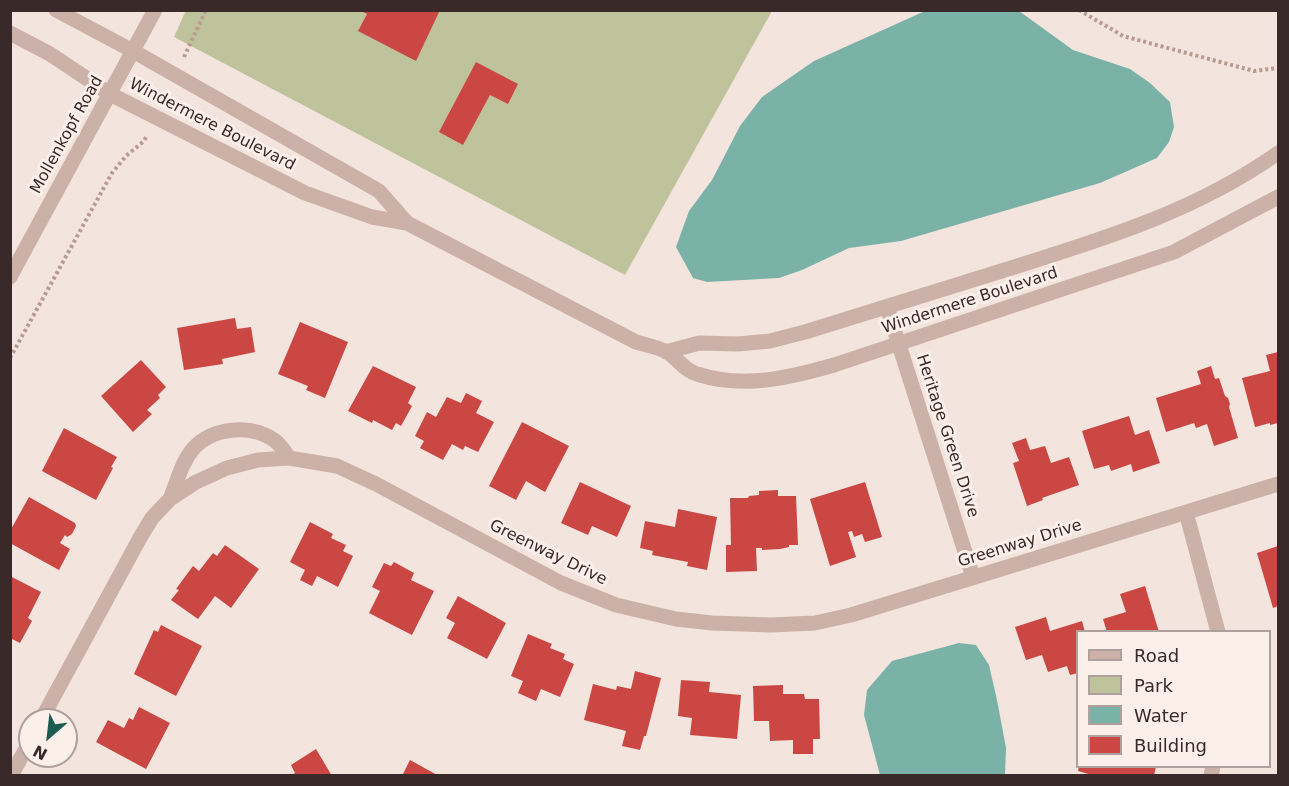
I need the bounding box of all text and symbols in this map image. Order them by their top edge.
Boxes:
street label: Mollenkopf Road [27,73,107,197]
street label: Windermere Boulevard [126,75,298,175]
street label: Windermere Boulevard [880,263,1060,339]
street label: Heritage Green Drive [912,352,982,520]
street label: Greenway Drive [486,516,610,590]
street label: Greenway Drive [956,516,1084,572]
legend [1076,630,1271,768]
text: Road [1134,645,1179,666]
text: Park [1134,675,1173,696]
text: Water [1134,705,1187,726]
north arrow [18,708,78,768]
text: Building [1134,735,1207,756]
text: N [30,741,51,764]

